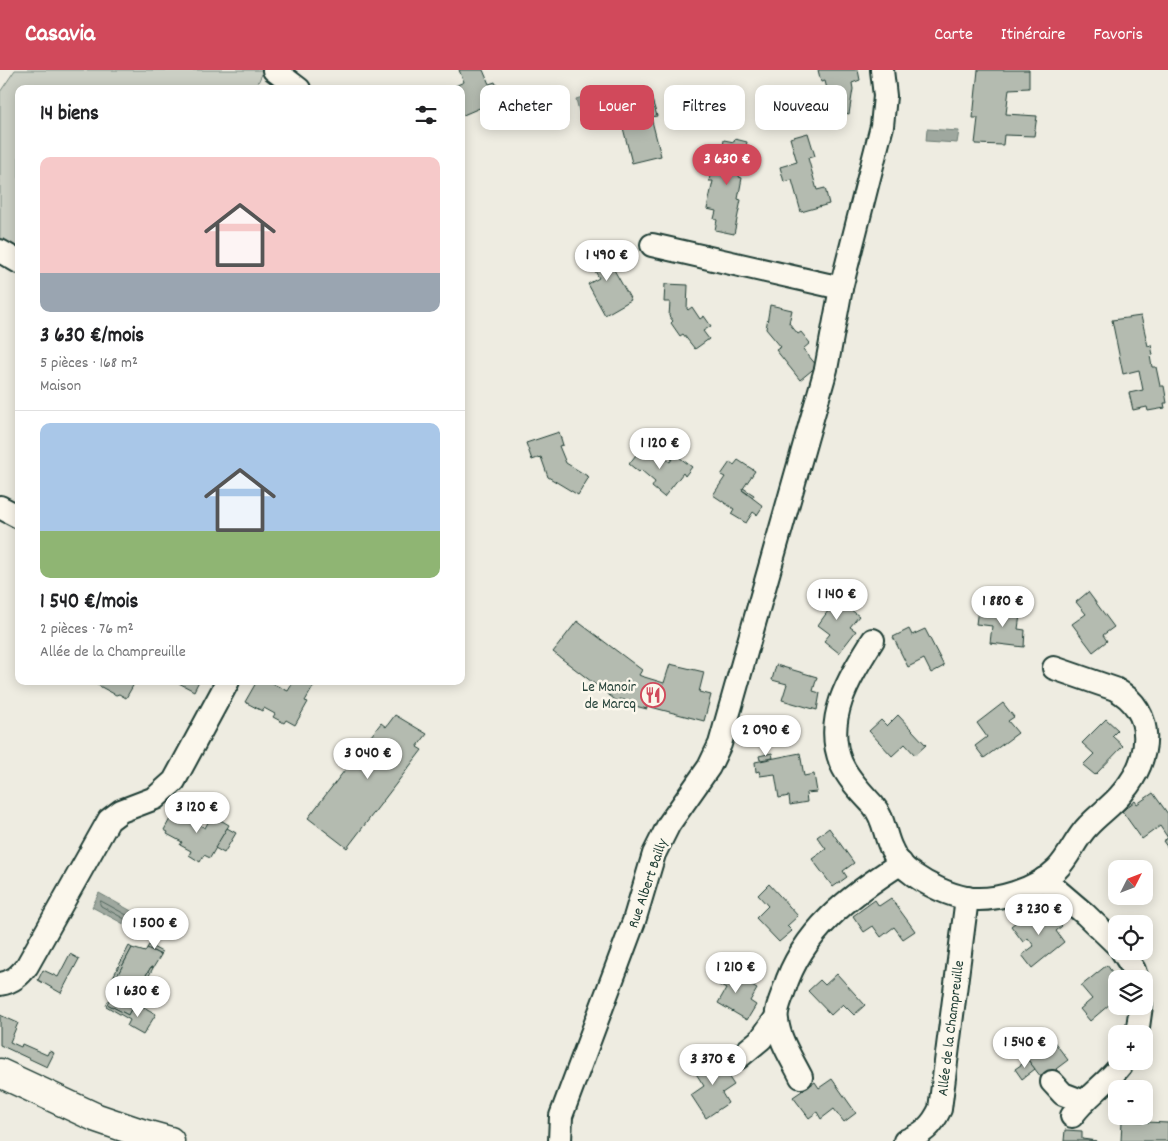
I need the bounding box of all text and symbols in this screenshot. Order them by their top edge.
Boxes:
text: Casavia [25,18,95,52]
text: Carte [934,23,973,48]
text: Itinéraire [1001,23,1065,48]
text: Favoris [1093,23,1143,48]
chip: Acheter [480,85,570,130]
chip: Louer [580,85,654,130]
chip: Filtres [664,85,745,130]
chip: Nouveau [755,85,847,130]
text: 14 biens [40,100,99,130]
icon: filters [412,101,440,129]
pin: 3 630 € [681,144,773,186]
text: 3 630 € [703,148,751,171]
icon: home [195,190,285,280]
pin: 1 490 € [561,240,653,282]
text: 1 490 € [586,244,628,267]
text: 3 630 €/mois [40,322,144,352]
text: 5 pièces · 168 m² [40,352,138,375]
text: Maison [40,375,81,398]
pin: 1 120 € [614,428,706,470]
text: 1 120 € [641,432,679,455]
icon: home [195,455,285,545]
pin: 1 140 € [791,578,883,621]
text: 1 140 € [818,583,856,606]
pin: 1 880 € [957,586,1049,628]
text: 1 540 €/mois [40,588,138,618]
text: 1 880 € [982,590,1024,613]
text: 2 pièces · 76 m² [40,618,134,641]
text: Allée de la Champreuille [40,641,186,664]
place label: Le Manoir de Marcq [582,677,636,716]
restaurant icon: Le Manoir de Marcq [640,682,666,708]
pin: 2 090 € [720,714,812,757]
text: 2 090 € [742,719,790,742]
pin: 3 040 € [322,738,414,780]
text: 3 040 € [344,742,392,765]
pin: 3 120 € [151,792,243,834]
text: 3 120 € [176,796,218,819]
street label: Rue Albert Bailly [623,835,675,931]
north arrow [1108,860,1152,905]
map controls [1108,860,1153,1125]
pin: 3 230 € [993,894,1085,936]
text: 3 230 € [1016,898,1062,921]
pin: 1 500 € [109,908,201,950]
text: 1 500 € [133,912,177,935]
button: locate [1108,915,1153,960]
pin: 1 210 € [690,952,782,994]
text: 1 210 € [717,956,755,979]
street label: Allée de la Champreuille [933,959,971,1097]
button: layers [1108,970,1153,1015]
pin: 1 630 € [92,976,184,1018]
text: 1 630 € [116,980,160,1003]
button: + [1108,1025,1153,1070]
pin: 1 540 € [979,1026,1071,1069]
text: 1 540 € [1004,1031,1046,1054]
pin: 3 370 € [667,1044,759,1086]
text: 3 370 € [690,1048,736,1071]
button: − [1108,1080,1153,1125]

